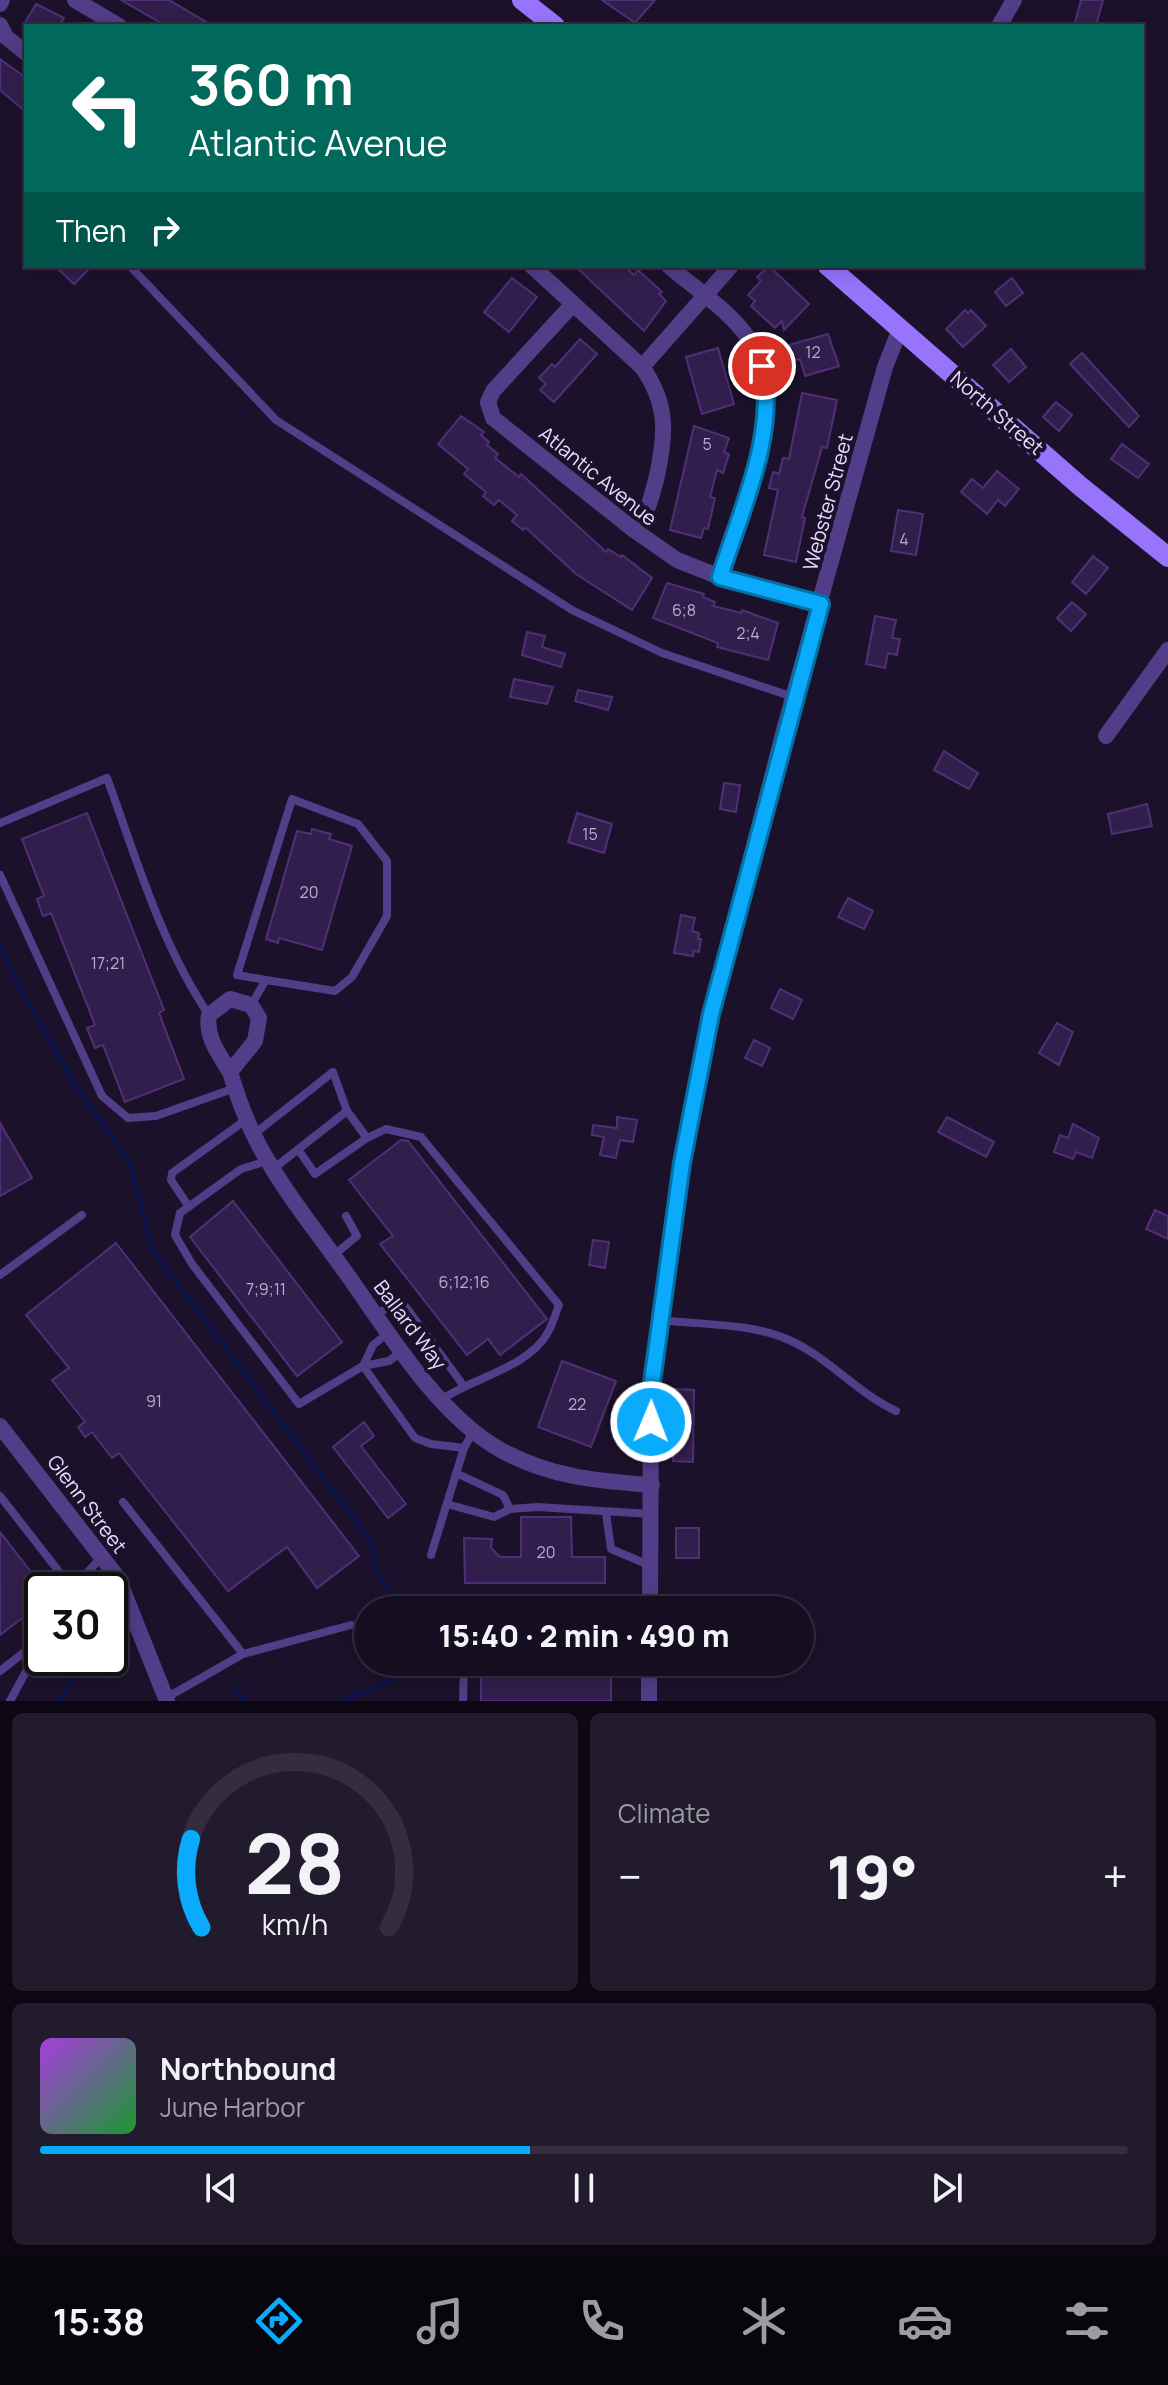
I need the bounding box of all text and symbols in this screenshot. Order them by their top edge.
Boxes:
text: 360 m [188,45,354,122]
icon: left [56,56,160,160]
text: Atlantic Avenue [188,118,448,167]
icon: right [143,208,187,252]
text: Then [56,210,127,251]
pin [728,332,796,400]
house number: 12 [805,341,821,363]
icon: arrive [740,344,784,388]
street label: North Street [945,365,1050,461]
street label: Atlantic Avenue [534,420,663,531]
street label: Webster Street [796,430,859,573]
house number: 5 [702,433,712,455]
house number: 4 [899,528,909,550]
house number: 6;8 [672,599,696,621]
house number: 2;4 [736,622,760,644]
house number: 15 [582,823,598,845]
house number: 20 [300,881,318,903]
house number: 17;21 [91,952,125,974]
house number: 6;12;16 [438,1271,490,1293]
street label: Ballard Way [368,1274,453,1375]
house number: 7;9;11 [246,1278,286,1300]
position arrow [609,1380,693,1464]
house number: 91 [146,1390,162,1412]
house number: 22 [568,1393,586,1415]
street label: Glenn Street [42,1449,133,1558]
house number: 20 [537,1541,555,1563]
speed limit sign: 30 [24,1572,128,1676]
text: 15:40 · 2 min · 490 m [439,1615,729,1656]
text: Climate [618,1795,710,1831]
text: 28 [245,1805,345,1919]
text: 19° [826,1835,918,1917]
text: − [618,1846,642,1906]
text: + [1103,1846,1128,1906]
text: km/h [262,1905,328,1944]
text: Northbound [160,2048,337,2089]
text: June Harbor [160,2089,305,2125]
icon: previous [199,2166,243,2210]
icon: pause [562,2166,606,2210]
icon: next [925,2166,969,2210]
icon: directions [251,2293,307,2349]
icon: music [412,2293,468,2349]
icon: phone [574,2293,630,2349]
icon: climate [736,2293,792,2349]
icon: car [897,2293,953,2349]
icon: filters [1059,2293,1115,2349]
text: 15:38 [53,2297,145,2346]

